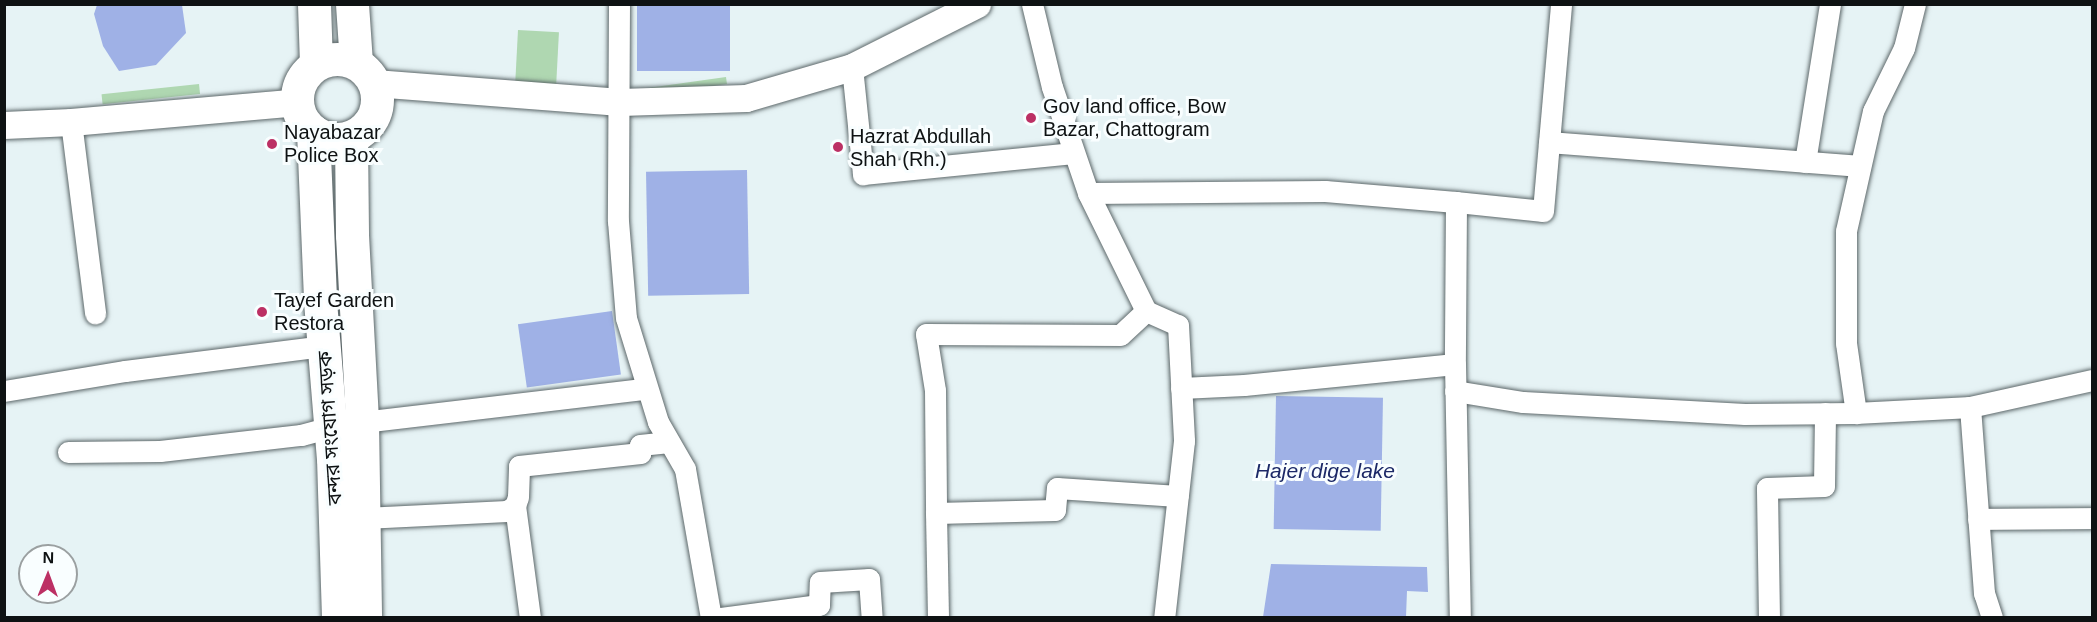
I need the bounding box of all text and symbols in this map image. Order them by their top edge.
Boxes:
place label: Gov land office, Bow Bazar, Chattogram [1043,94,1226,141]
marker: Gov land office, Bow Bazar, Chattogram [1024,111,1038,125]
place label: Nayabazar Police Box [284,120,381,167]
place label: Hazrat Abdullah Shah (Rh.) [850,124,992,171]
marker: Nayabazar Police Box [265,137,279,151]
marker: Hazrat Abdullah Shah (Rh.) [831,140,845,154]
place label: Tayef Garden Restora [274,288,394,335]
marker: Tayef Garden Restora [255,305,269,319]
street label: বন্দর সংযোগ সড়ক [313,350,347,506]
water label: Hajer dige lake [1255,458,1395,484]
north arrow [18,544,78,604]
text: N [42,549,54,566]

